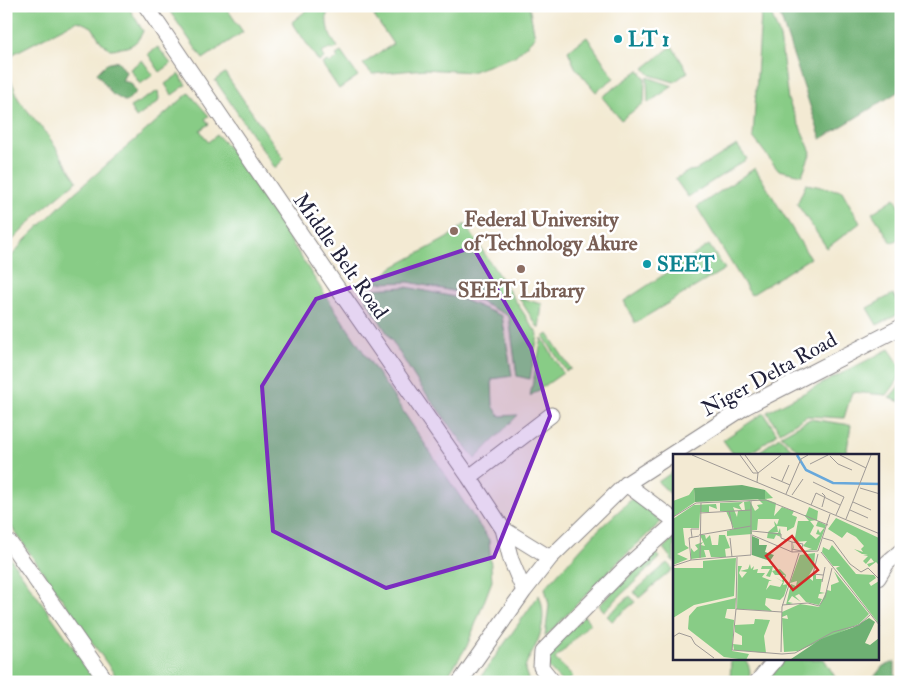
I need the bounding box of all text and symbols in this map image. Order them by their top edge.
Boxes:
place label: LT 1 [628,26,669,53]
marker: LT 1 [612,33,624,45]
street label: Middle Belt Road [287,188,394,325]
place label: Federal University of Technology Akure [464,206,638,257]
marker: Federal University of Technology Akure [448,225,460,237]
place label: SEET [657,251,715,278]
marker: SEET [641,258,653,270]
marker: SEET Library [515,263,527,275]
place label: SEET Library [458,277,585,304]
street label: Niger Delta Road [697,326,842,423]
inset map [673,454,880,660]

